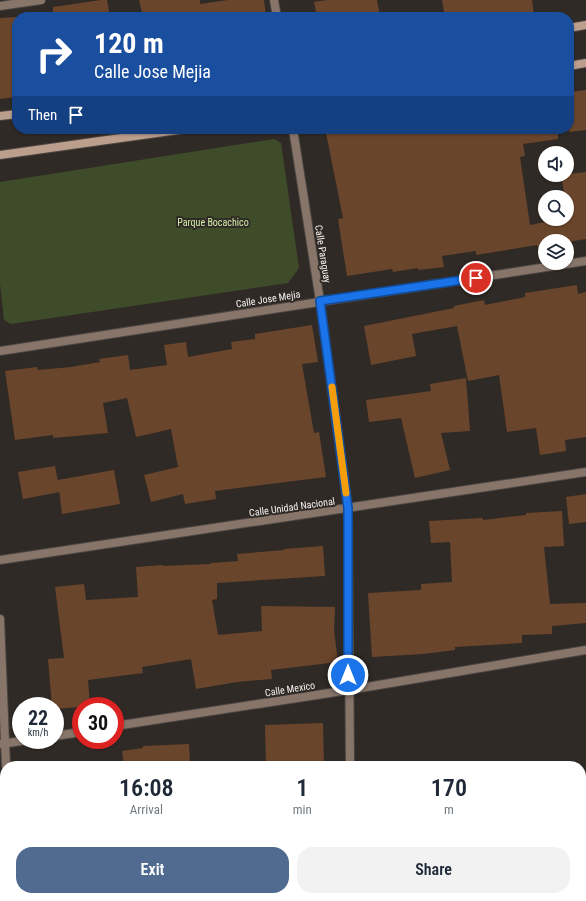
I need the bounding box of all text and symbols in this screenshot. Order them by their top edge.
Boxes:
text: 120 m [94,27,164,60]
icon: right [28,28,80,80]
text: Calle Jose Mejia [94,61,211,82]
icon: arrive [65,104,87,126]
text: Then [28,106,57,124]
map controls [538,146,574,270]
button: sound [538,146,574,182]
button: search [538,190,574,226]
park label: Parque Bocachico [177,217,249,228]
street label: Calle Paraguay [313,224,333,284]
button: layers [538,234,574,270]
pin [459,261,493,295]
icon: arrive [465,267,487,289]
street label: Calle Jose Mejia [235,288,301,310]
street label: Calle Unidad Nacional [248,496,336,518]
position arrow [327,654,369,696]
street label: Calle Mexico [264,680,316,698]
speed limit sign: 30 [72,697,124,749]
text: 22 [28,706,48,730]
text: km/h [28,727,48,738]
text: 16:08 [119,774,174,802]
text: 1 [296,774,308,802]
text: 170 [431,774,467,802]
text: Arrival [130,802,163,817]
text: min [293,802,312,817]
text: m [444,802,454,817]
button: Exit [16,847,289,893]
button: Share [297,847,570,893]

